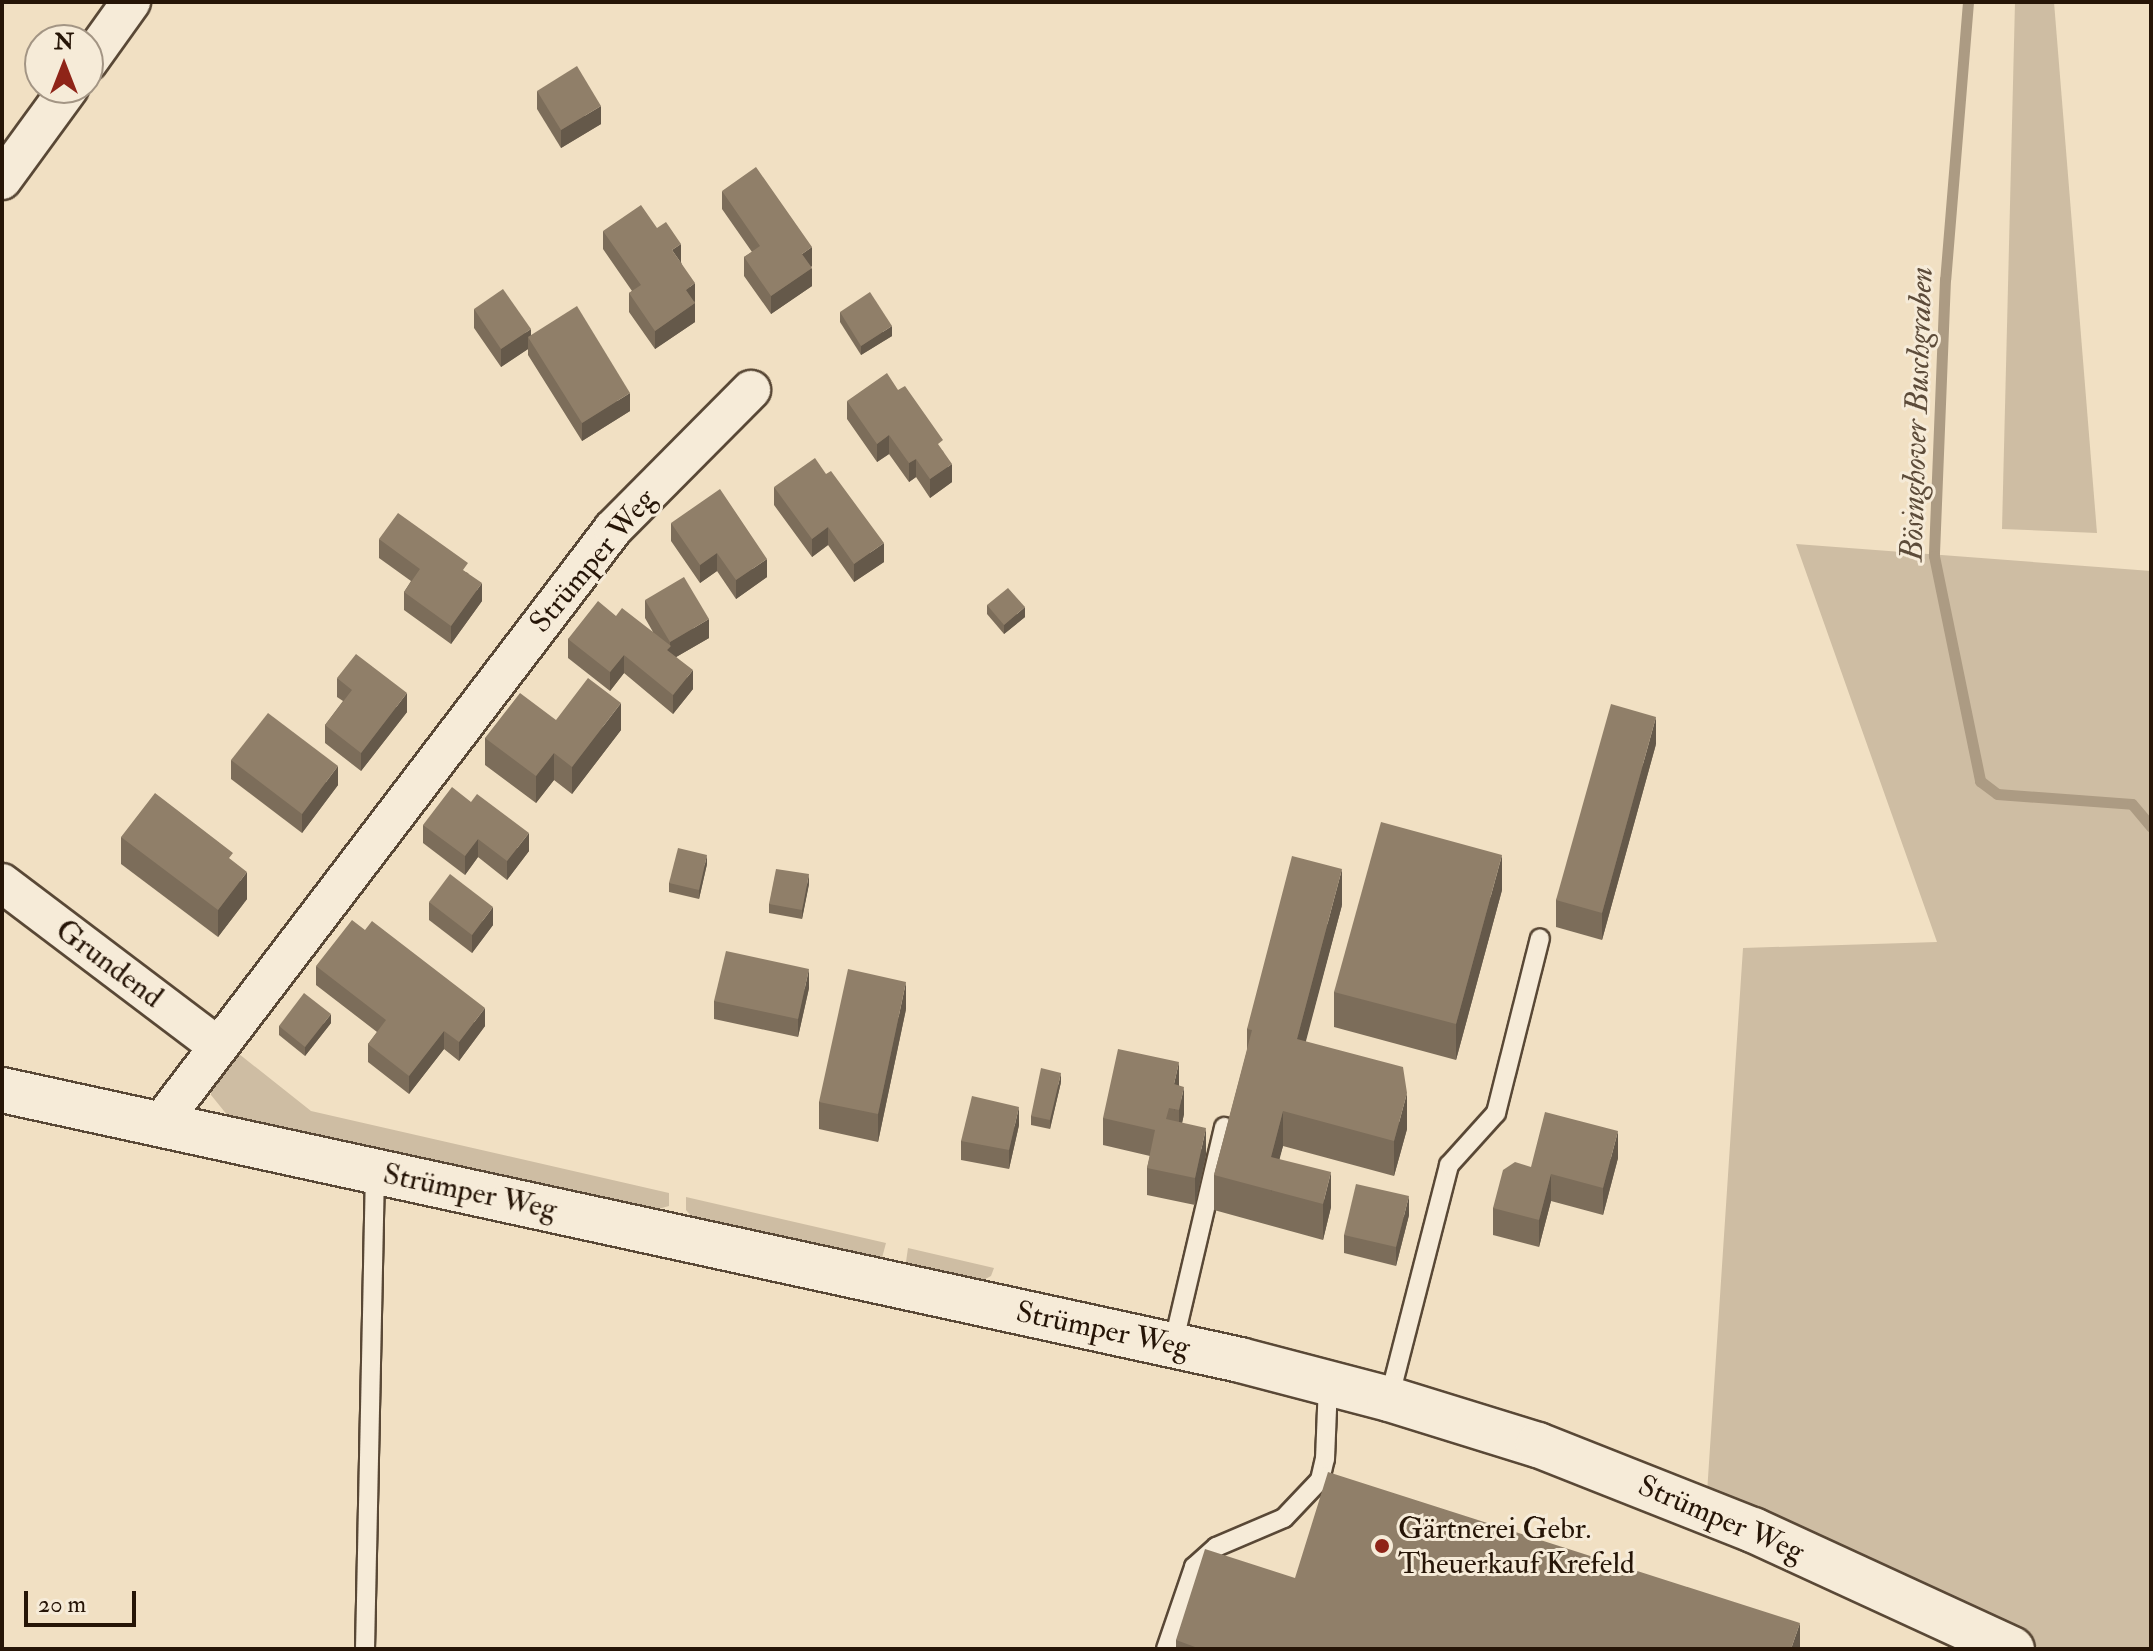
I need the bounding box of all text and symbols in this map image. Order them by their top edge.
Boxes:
north arrow [24,24,104,104]
text: N [54,28,74,56]
water label: Bösinghover Buschgraben [1893,266,1941,562]
street label: Strümper Weg [522,482,664,640]
street label: Grundend [48,912,170,1016]
street label: Strümper Weg [380,1156,560,1228]
street label: Strümper Weg [1013,1294,1193,1366]
street label: Strümper Weg [1633,1468,1809,1570]
place label: Gärtnerei Gebr. Theuerkauf Krefeld [1398,1511,1635,1582]
marker: Gärtnerei Gebr. Theuerkauf Krefeld [1373,1537,1391,1555]
scale bar [28,1575,140,1625]
text: 20 m [38,1589,86,1620]

